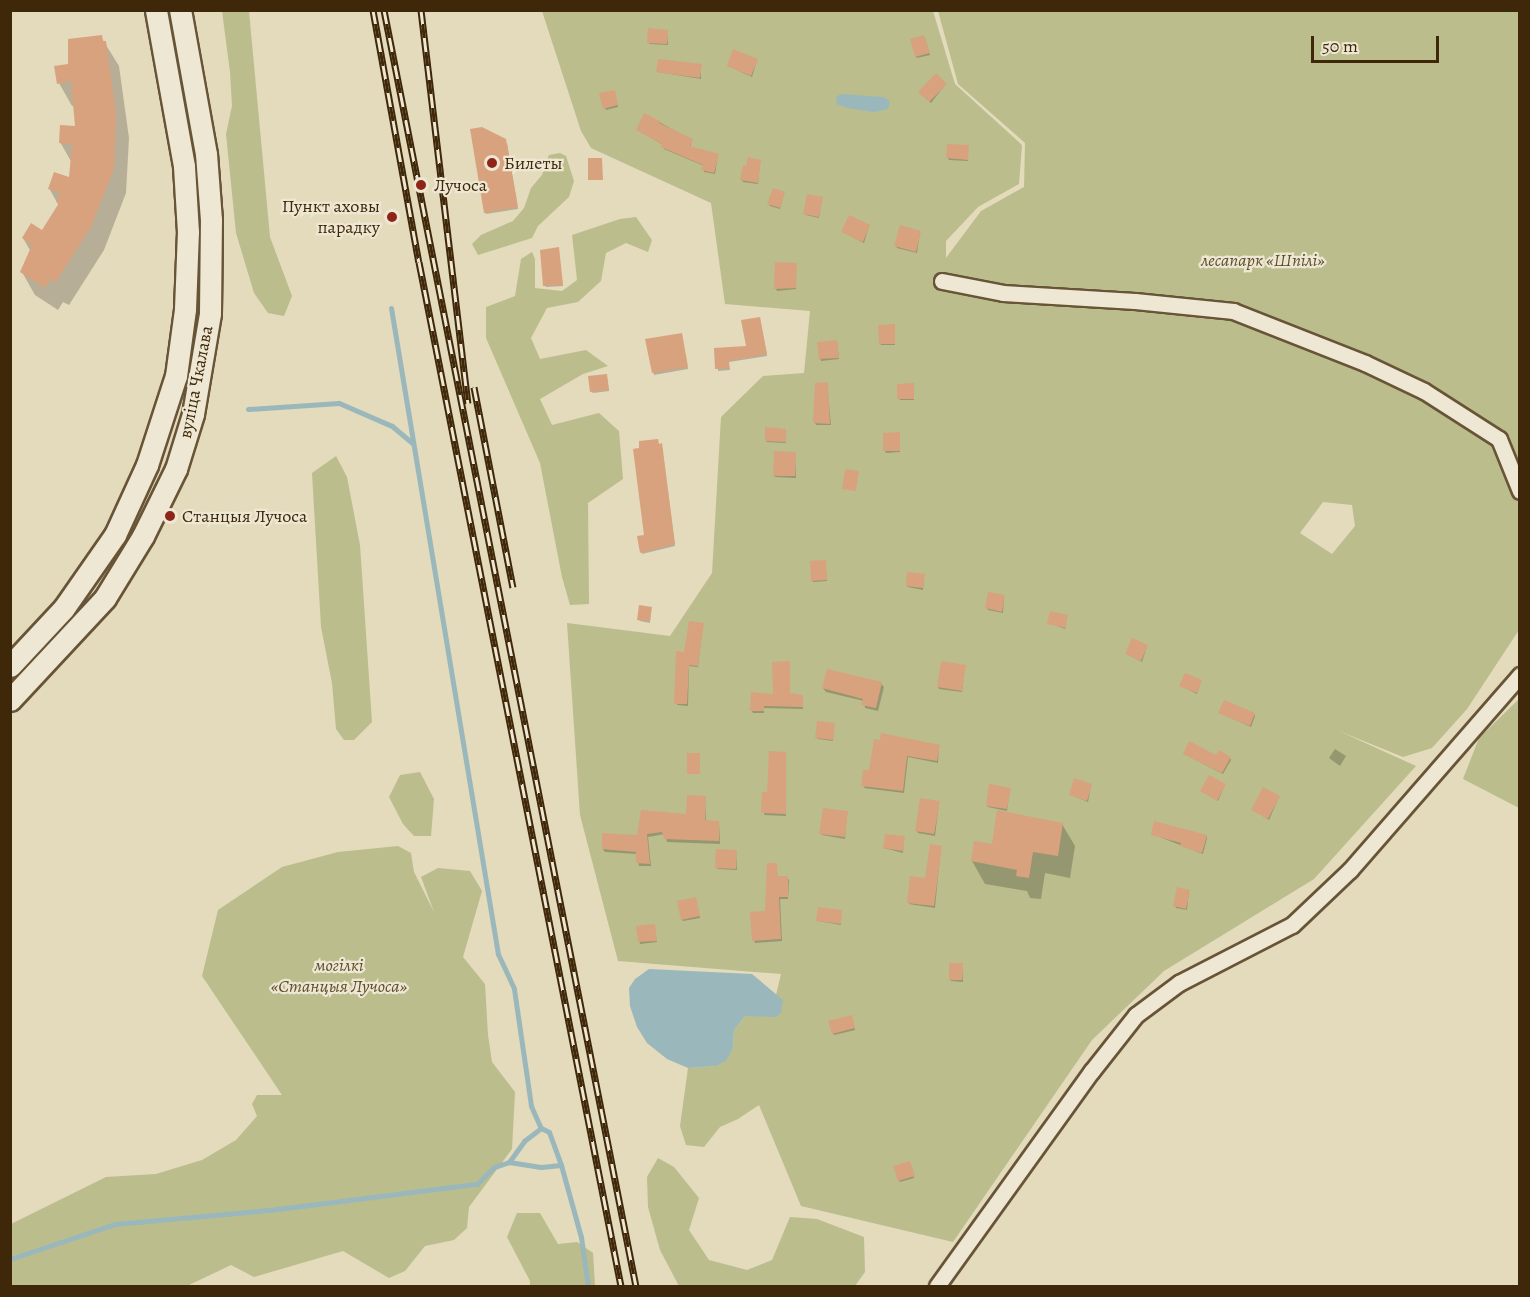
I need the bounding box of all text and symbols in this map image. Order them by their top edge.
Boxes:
scale bar [1314,24,1442,62]
text: 50 m [1322,34,1358,58]
place label: Билеты [504,152,562,174]
marker: Билеты [485,156,499,170]
place label: Лучоса [434,174,487,196]
marker: Лучоса [412,176,430,194]
place label: Пункт аховы парадку [282,196,380,238]
marker: Пункт аховы парадку [385,210,399,224]
park label: лесапарк «Шпілі» [1201,249,1325,271]
street label: вуліца Чкалава [174,324,218,440]
place label: Станцыя Лучоса [182,505,307,527]
marker: Станцыя Лучоса [163,509,177,523]
park label: могілкі «Станцыя Лучоса» [271,955,407,998]

